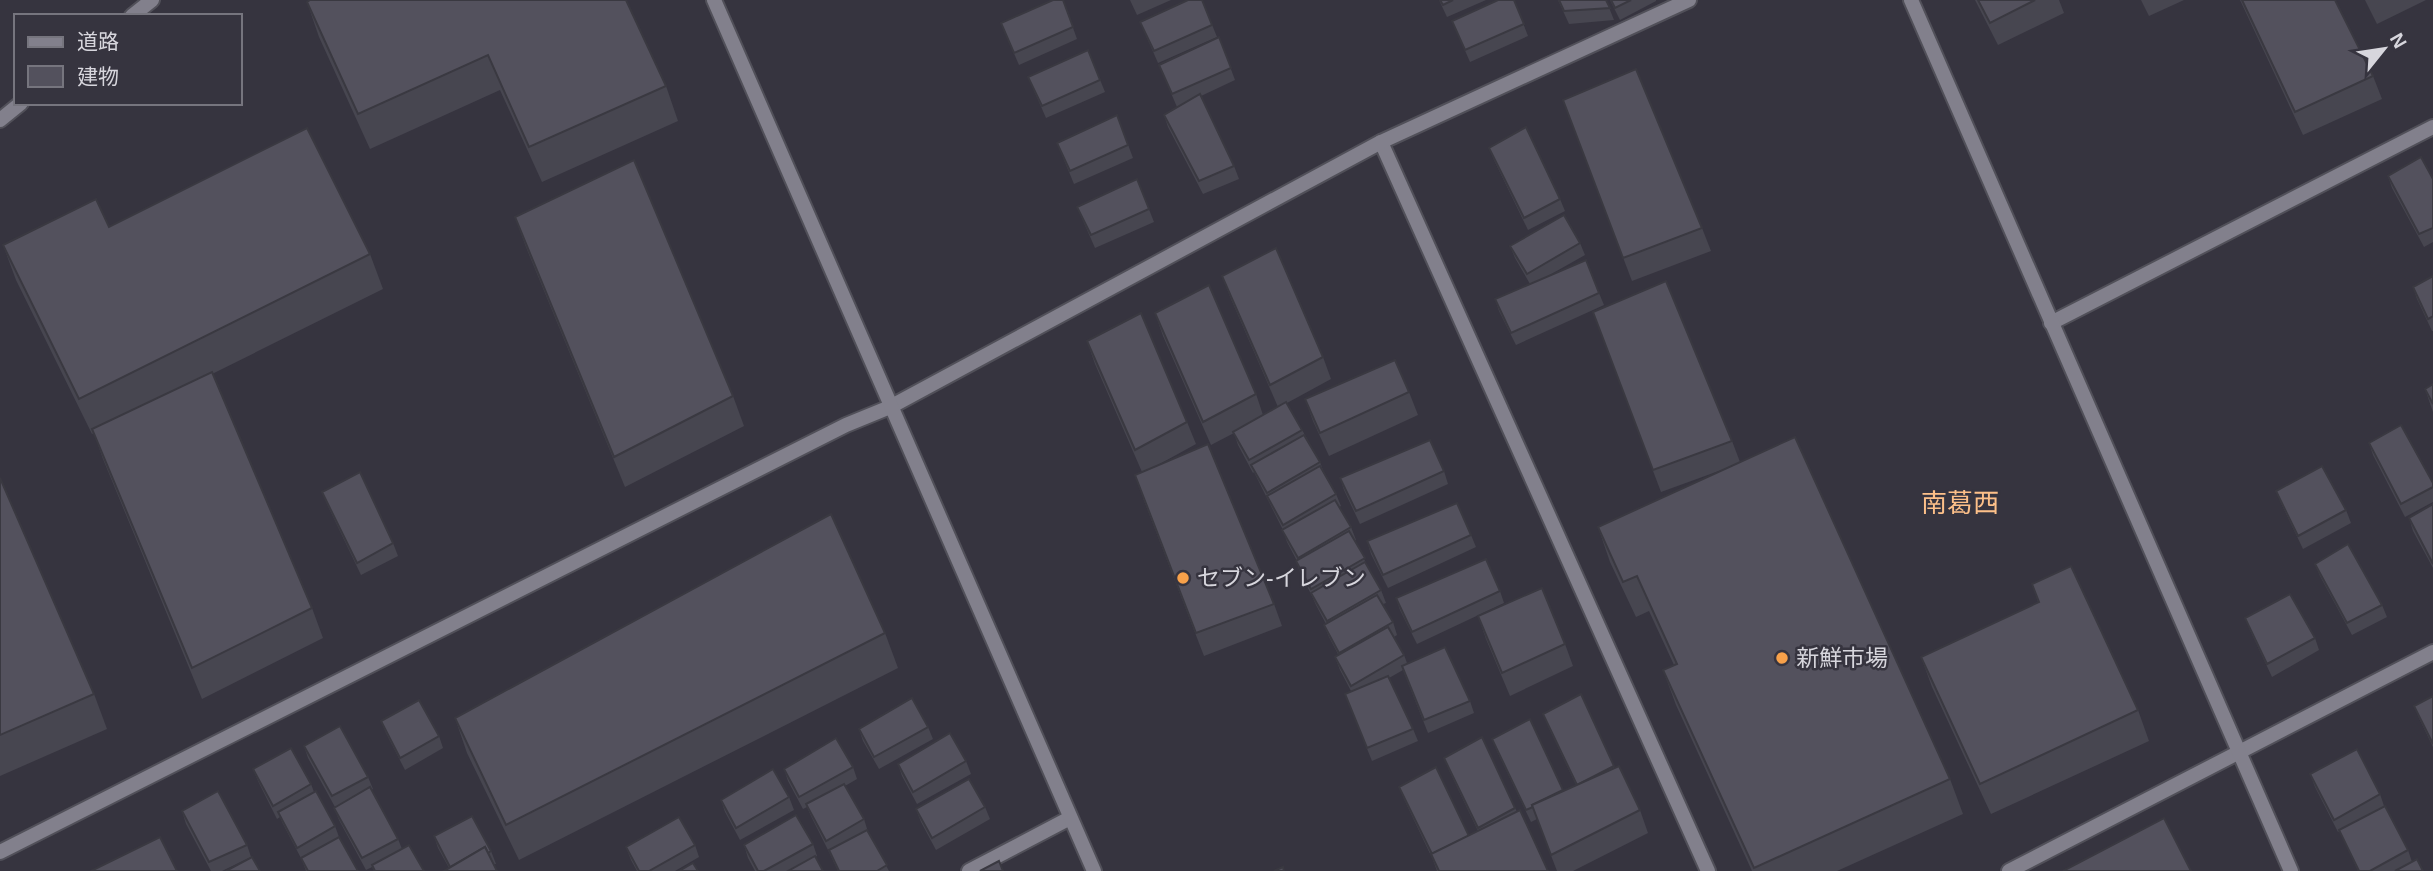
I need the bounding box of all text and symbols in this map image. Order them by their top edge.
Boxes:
legend [14,14,242,105]
north arrow [2349,14,2419,84]
text: 道路 [77,30,119,53]
text: N [2386,30,2411,52]
text: 建物 [77,65,119,88]
district label: 南葛西 [1921,488,1999,518]
place label: セブン-イレブン [1197,565,1366,591]
marker: セブン-イレブン [1175,570,1191,586]
place label: 新鮮市場 [1796,645,1888,671]
marker: 新鮮市場 [1774,650,1790,666]

